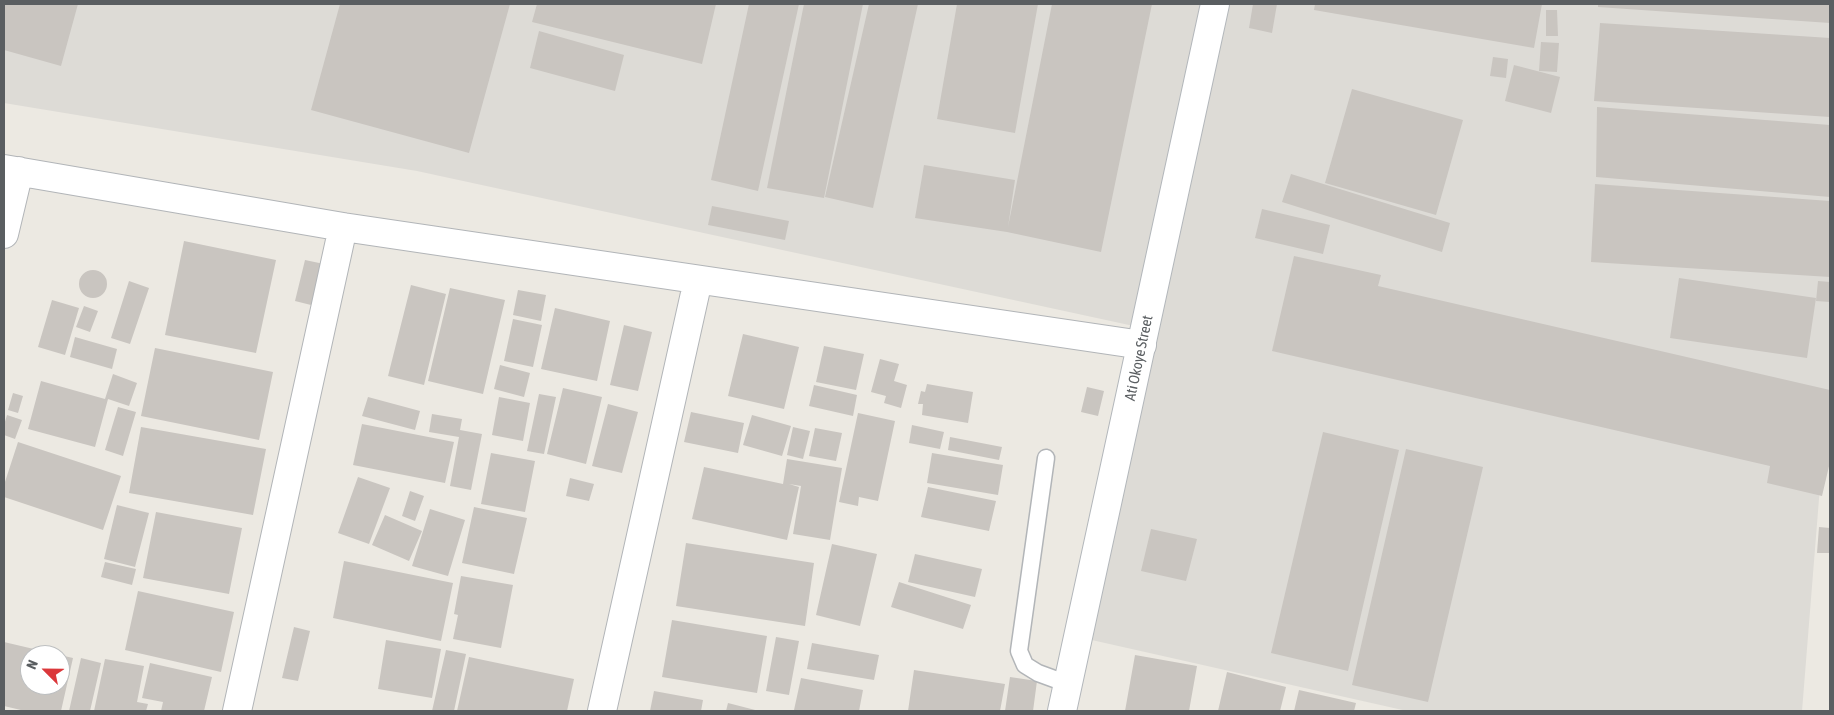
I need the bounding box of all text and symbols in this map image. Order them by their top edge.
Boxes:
street label: Ati Okoye Street [1121,314,1157,402]
north arrow [20,645,70,695]
text: N [23,658,41,671]

